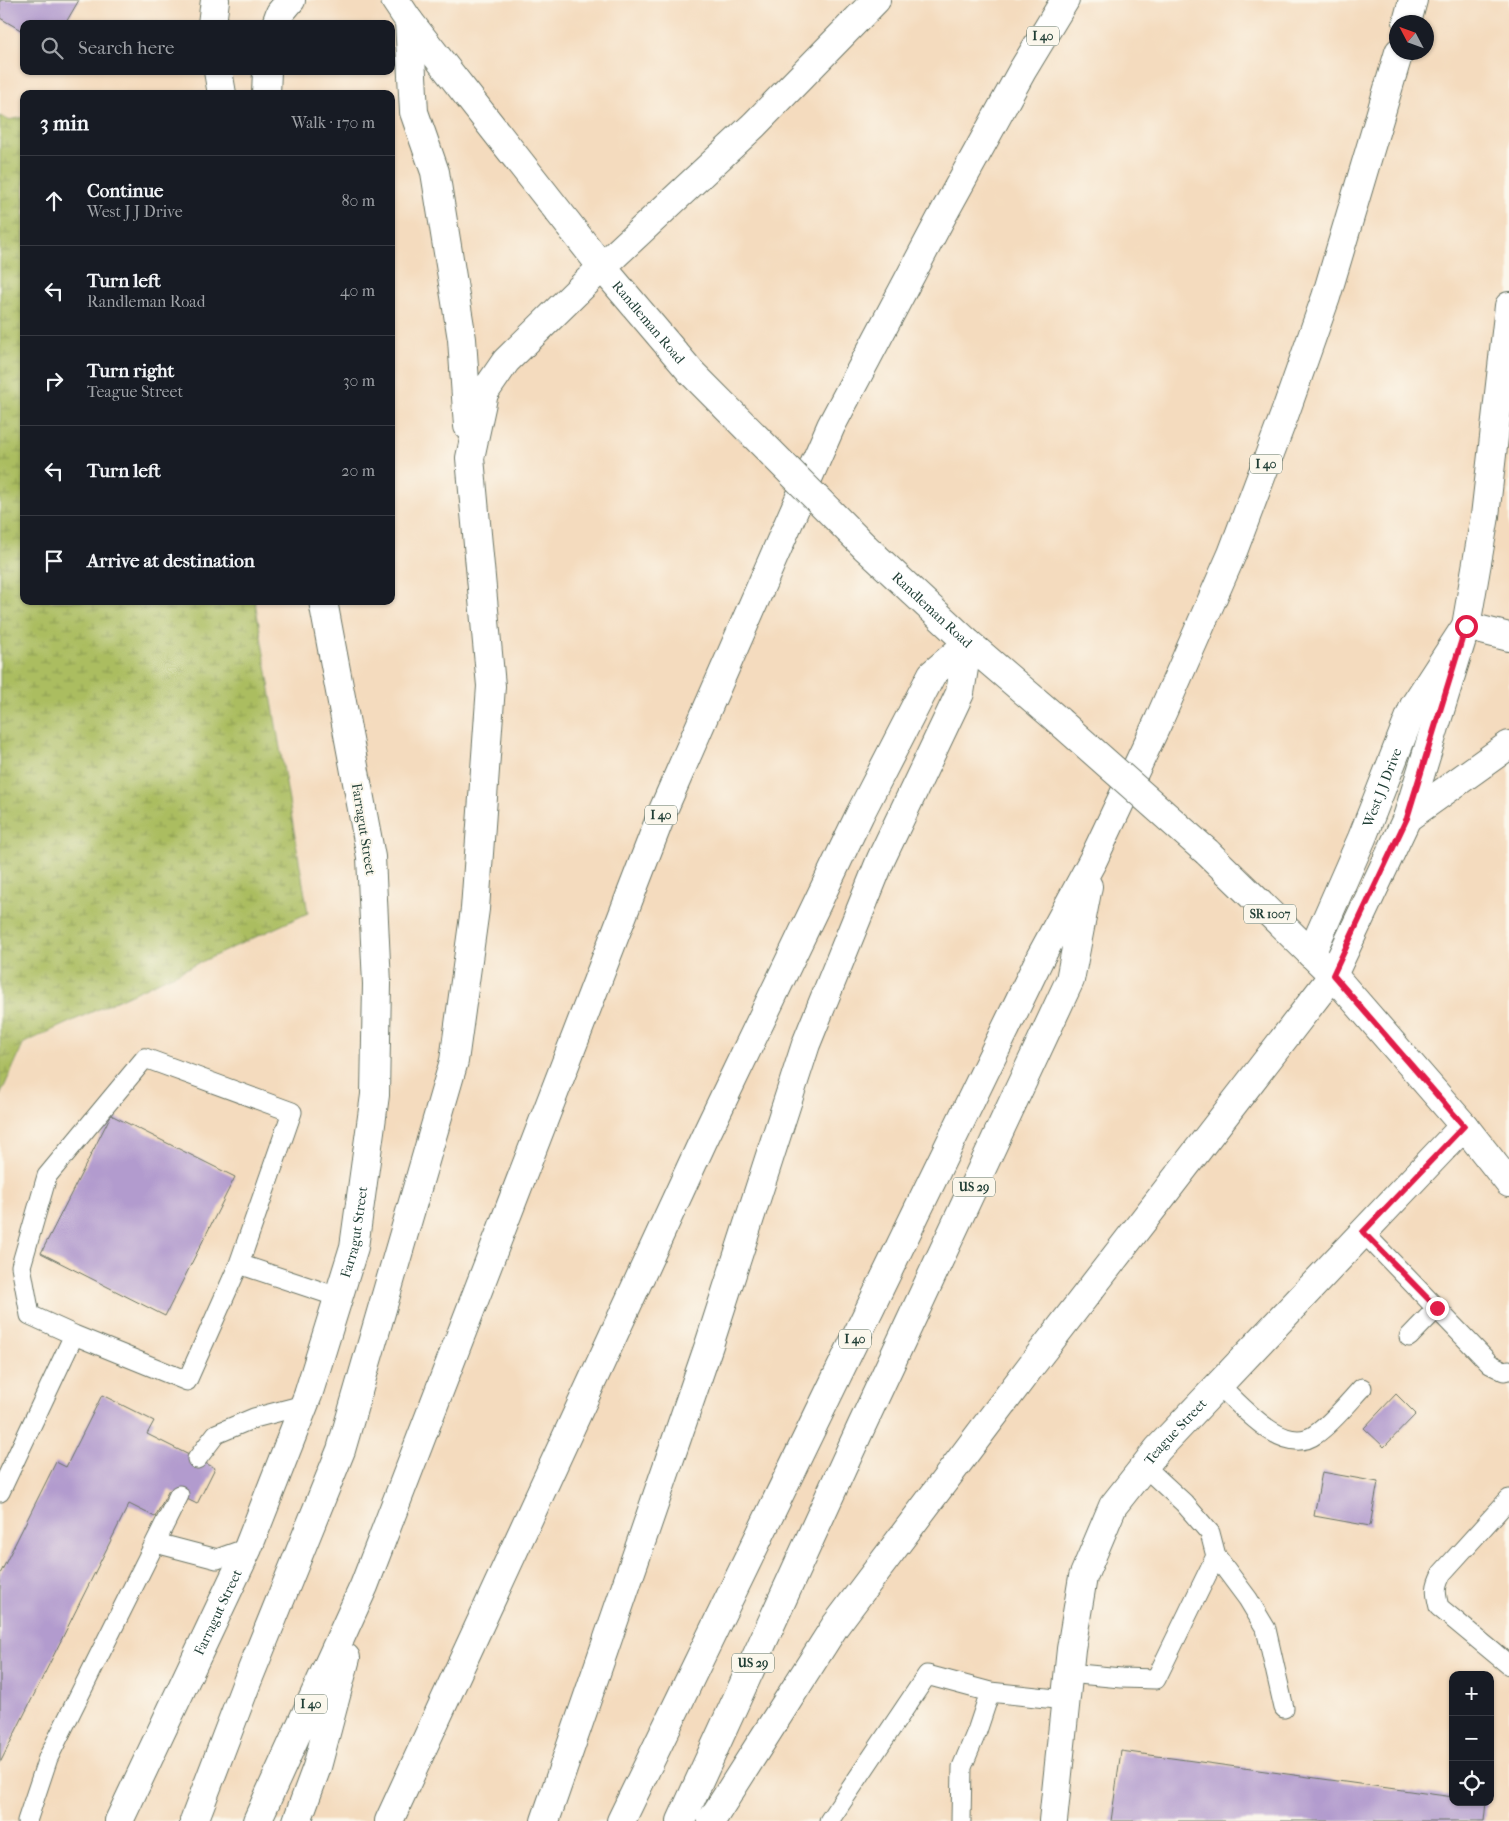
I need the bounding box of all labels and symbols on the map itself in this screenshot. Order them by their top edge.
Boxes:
north arrow [1389,15,1434,60]
road number: I 40 [1027,27,1059,46]
street label: Randleman Road [608,277,688,368]
road number: I 40 [1250,454,1282,474]
street label: Randleman Road [888,569,976,652]
route start [1455,615,1478,638]
street label: West J J Drive [1359,746,1406,831]
street label: Farragut Street [348,782,379,876]
road number: I 40 [645,806,677,824]
road number: SR 1007 [1244,904,1296,924]
road number: US 29 [953,1178,995,1196]
street label: Farragut Street [337,1185,371,1280]
route end [1426,1297,1449,1320]
road number: I 40 [839,1330,871,1348]
street label: Teague Street [1141,1395,1210,1469]
street label: Farragut Street [191,1567,246,1658]
road number: US 29 [732,1654,774,1672]
road number: I 40 [295,1695,327,1714]

